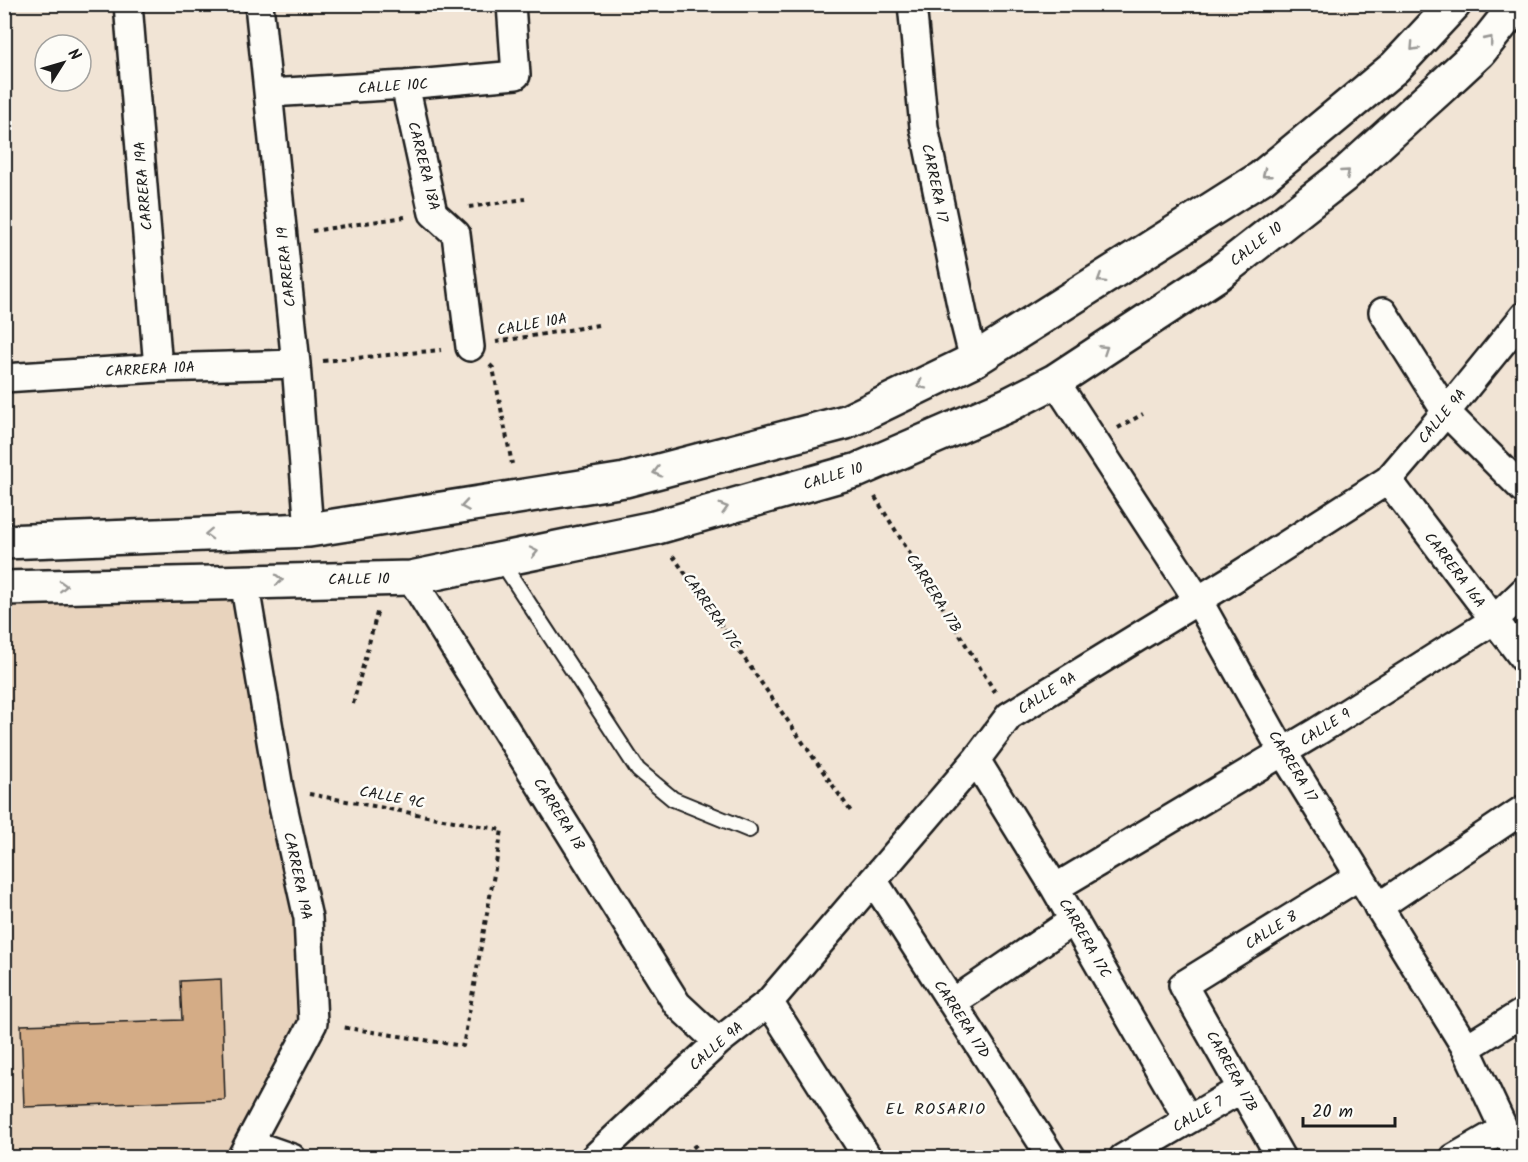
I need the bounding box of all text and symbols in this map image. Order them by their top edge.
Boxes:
north arrow [33,33,93,93]
one-way arrow [1481,36,1492,47]
one-way arrow [1410,40,1421,51]
text: N [61,43,87,66]
street label: CALLE 10C [357,73,429,101]
street label: CARRERA 18A [400,119,446,213]
street label: CARRERA 19A [128,140,160,232]
street label: CARRERA 17 [914,142,954,226]
one-way arrow [1261,167,1272,178]
one-way arrow [1339,169,1350,180]
street label: CALLE 10 [1225,216,1289,273]
street label: CARRERA 19 [271,225,303,308]
one-way arrow [1097,272,1108,283]
street label: CALLE 10A [495,307,569,343]
one-way arrow [1097,345,1108,356]
street label: CARRERA 10A [105,356,195,384]
one-way arrow [917,378,928,390]
street label: CALLE 9A [1412,384,1473,450]
street label: CALLE 10 [800,456,867,497]
one-way arrow [652,464,662,477]
one-way arrow [461,499,470,511]
one-way arrow [719,502,729,515]
street label: CARRERA 16A [1417,527,1491,614]
one-way arrow [205,528,214,541]
one-way arrow [529,546,539,559]
street label: CARRERA 17B [899,549,967,638]
street label: CALLE 10 [328,567,390,593]
street label: CARRERA 17C [676,568,747,655]
one-way arrow [274,574,283,586]
one-way arrow [58,580,67,592]
street label: CALLE 9A [1013,666,1082,721]
street label: CALLE 9 [1295,702,1356,753]
street label: CARRERA 17 [1261,726,1324,808]
street label: CARRERA 18 [526,773,591,856]
street label: CALLE 9C [357,780,426,816]
street label: CARRERA 19A [276,830,318,922]
street label: CARRERA 17C [1052,894,1117,983]
street label: CALLE 8 [1240,905,1303,956]
street label: CARRERA 17D [927,975,996,1064]
street label: CALLE 9A [684,1016,749,1077]
street label: CARRERA 17B [1199,1027,1263,1116]
street label: CALLE 7 [1168,1090,1230,1139]
scale bar [1303,1090,1394,1128]
district label: EL ROSARIO [885,1097,987,1122]
text: 20 m [1312,1098,1353,1127]

